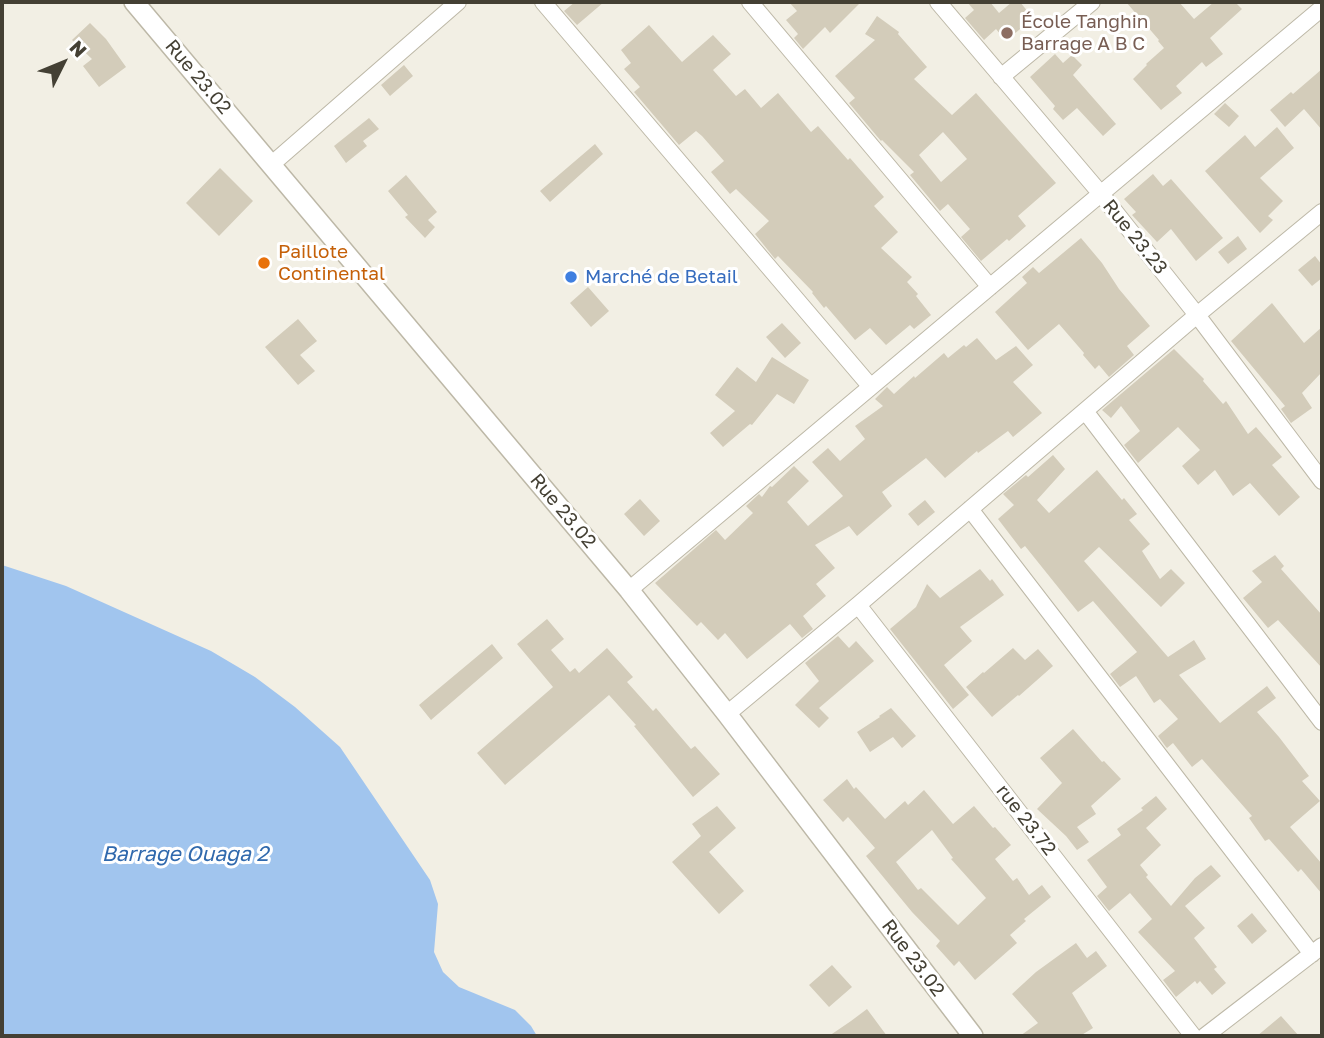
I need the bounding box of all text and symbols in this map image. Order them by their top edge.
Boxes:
place label: École Tanghin Barrage A B C [1021,11,1148,55]
marker: École Tanghin Barrage A B C [999,25,1015,41]
north arrow [28,28,98,98]
text: N [65,35,92,61]
street label: Rue 23.02 [160,35,236,119]
street label: Rue 23.23 [1098,195,1172,279]
place label: Paillote Continental [278,241,385,285]
marker: Paillote Continental [256,255,272,271]
place label: Marché de Betail [585,266,738,288]
marker: Marché de Betail [563,269,579,285]
street label: Rue 23.02 [525,469,601,553]
street label: rue 23.72 [991,780,1061,860]
water label: Barrage Ouaga 2 [102,841,268,867]
street label: Rue 23.02 [877,915,949,1001]

